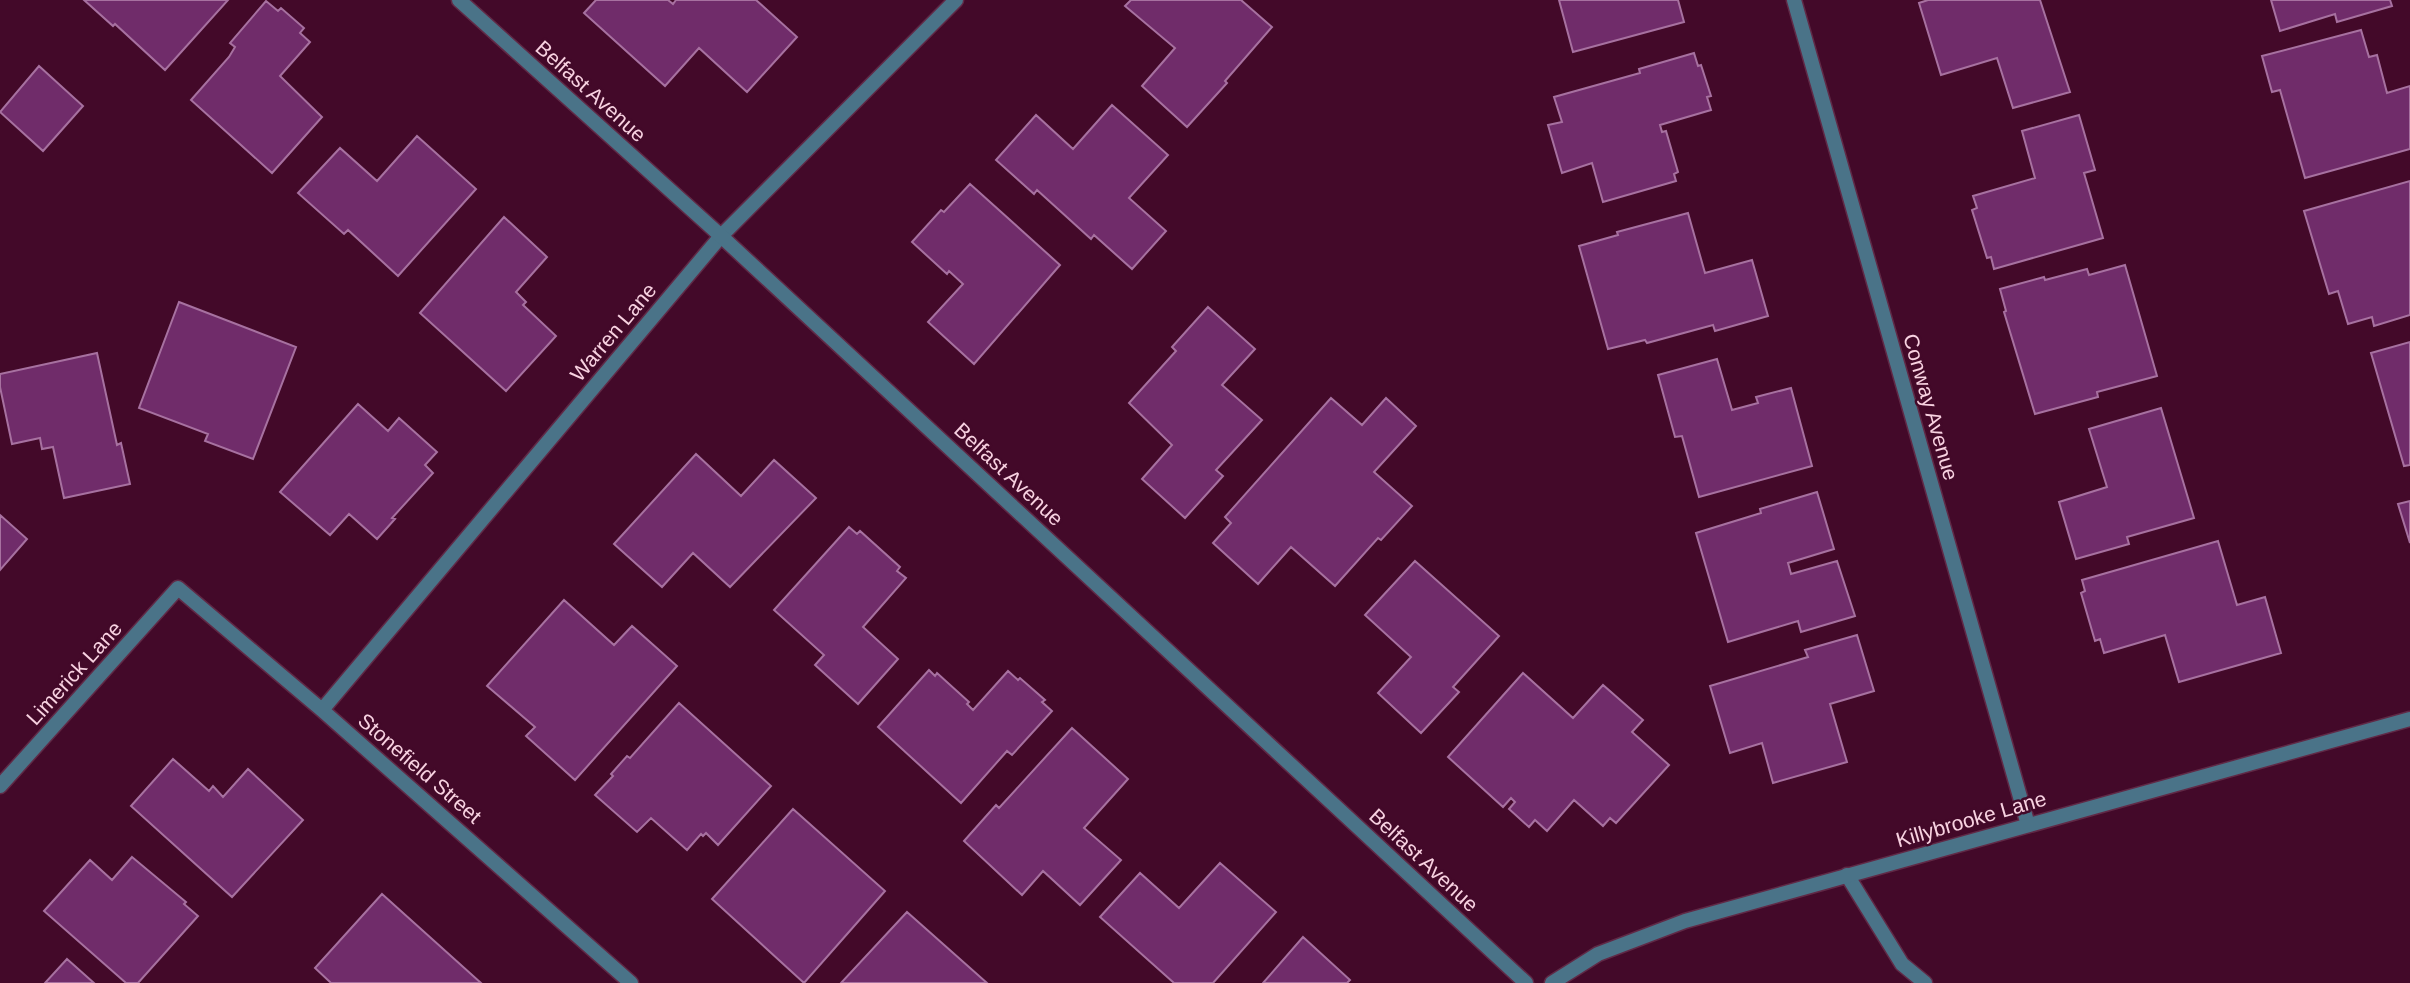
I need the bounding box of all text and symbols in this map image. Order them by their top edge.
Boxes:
street label: Belfast Avenue [531,36,651,146]
street label: Warren Lane [565,278,661,386]
street label: Conway Avenue [1899,331,1963,483]
street label: Belfast Avenue [950,418,1068,530]
street label: Limerick Lane [22,617,126,729]
street label: Stonefield Street [354,708,486,828]
street label: Killybrooke Lane [1893,787,2049,851]
street label: Belfast Avenue [1365,804,1483,916]

